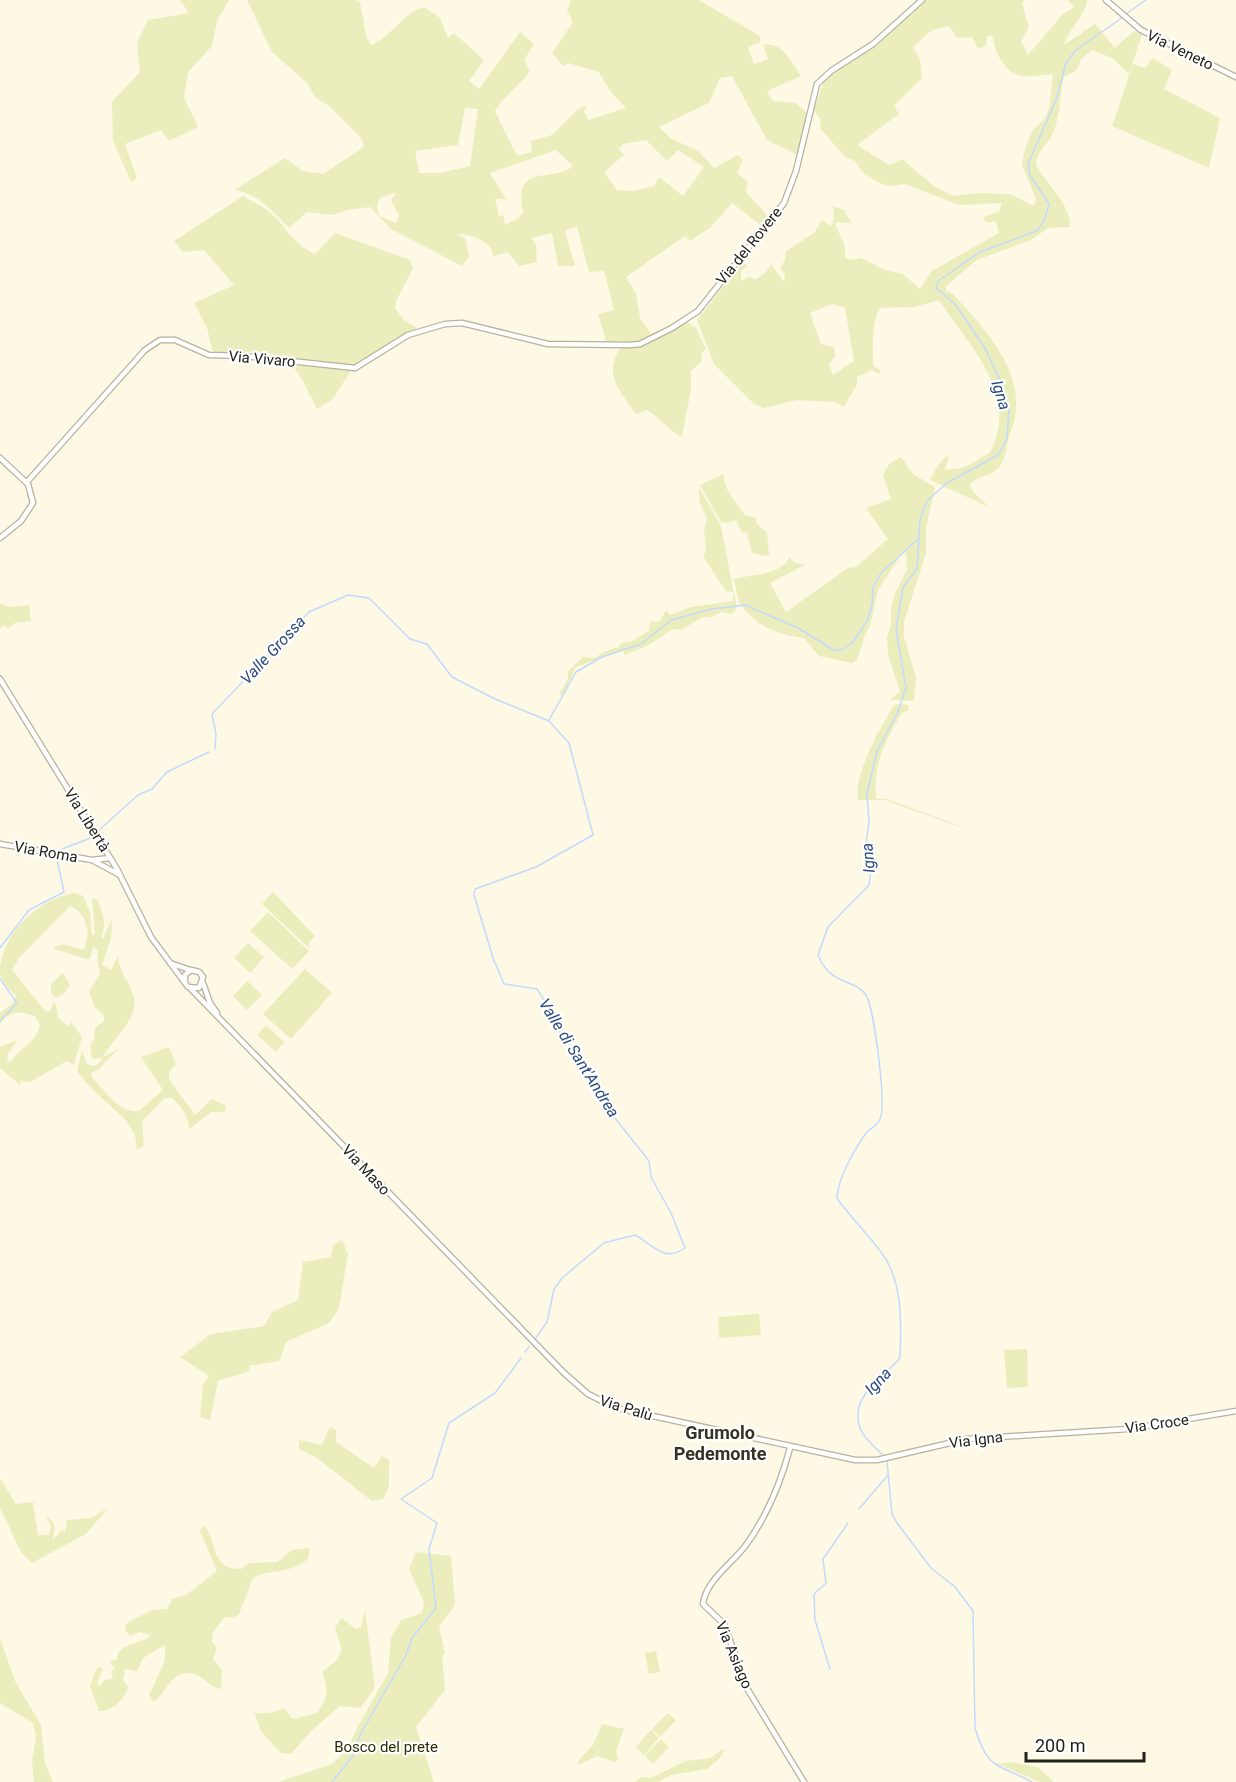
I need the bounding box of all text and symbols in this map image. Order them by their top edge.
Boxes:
street label: Via Veneto [1144,26,1216,74]
street label: Via del Rovere [712,204,786,288]
street label: Via Vivaro [228,347,296,371]
water label: Igna [987,378,1015,412]
water label: Valle Grossa [237,612,309,688]
street label: Via Libertà [60,785,114,855]
street label: Via Roma [13,838,79,866]
water label: Igna [857,842,879,874]
water label: Valle di Sant'Andrea [535,995,623,1121]
street label: Via Maso [338,1141,394,1199]
water label: Igna [861,1364,895,1398]
street label: Via Palù [597,1391,655,1425]
street label: Via Croce [1124,1411,1190,1437]
district label: Grumolo Pedemonte [674,1422,767,1464]
street label: Via Igna [948,1428,1004,1452]
street label: Via Asiago [712,1619,756,1691]
scale bar [1026,1725,1144,1763]
text: 200 m [1035,1735,1086,1756]
park label: Bosco del prete [334,1738,438,1756]

